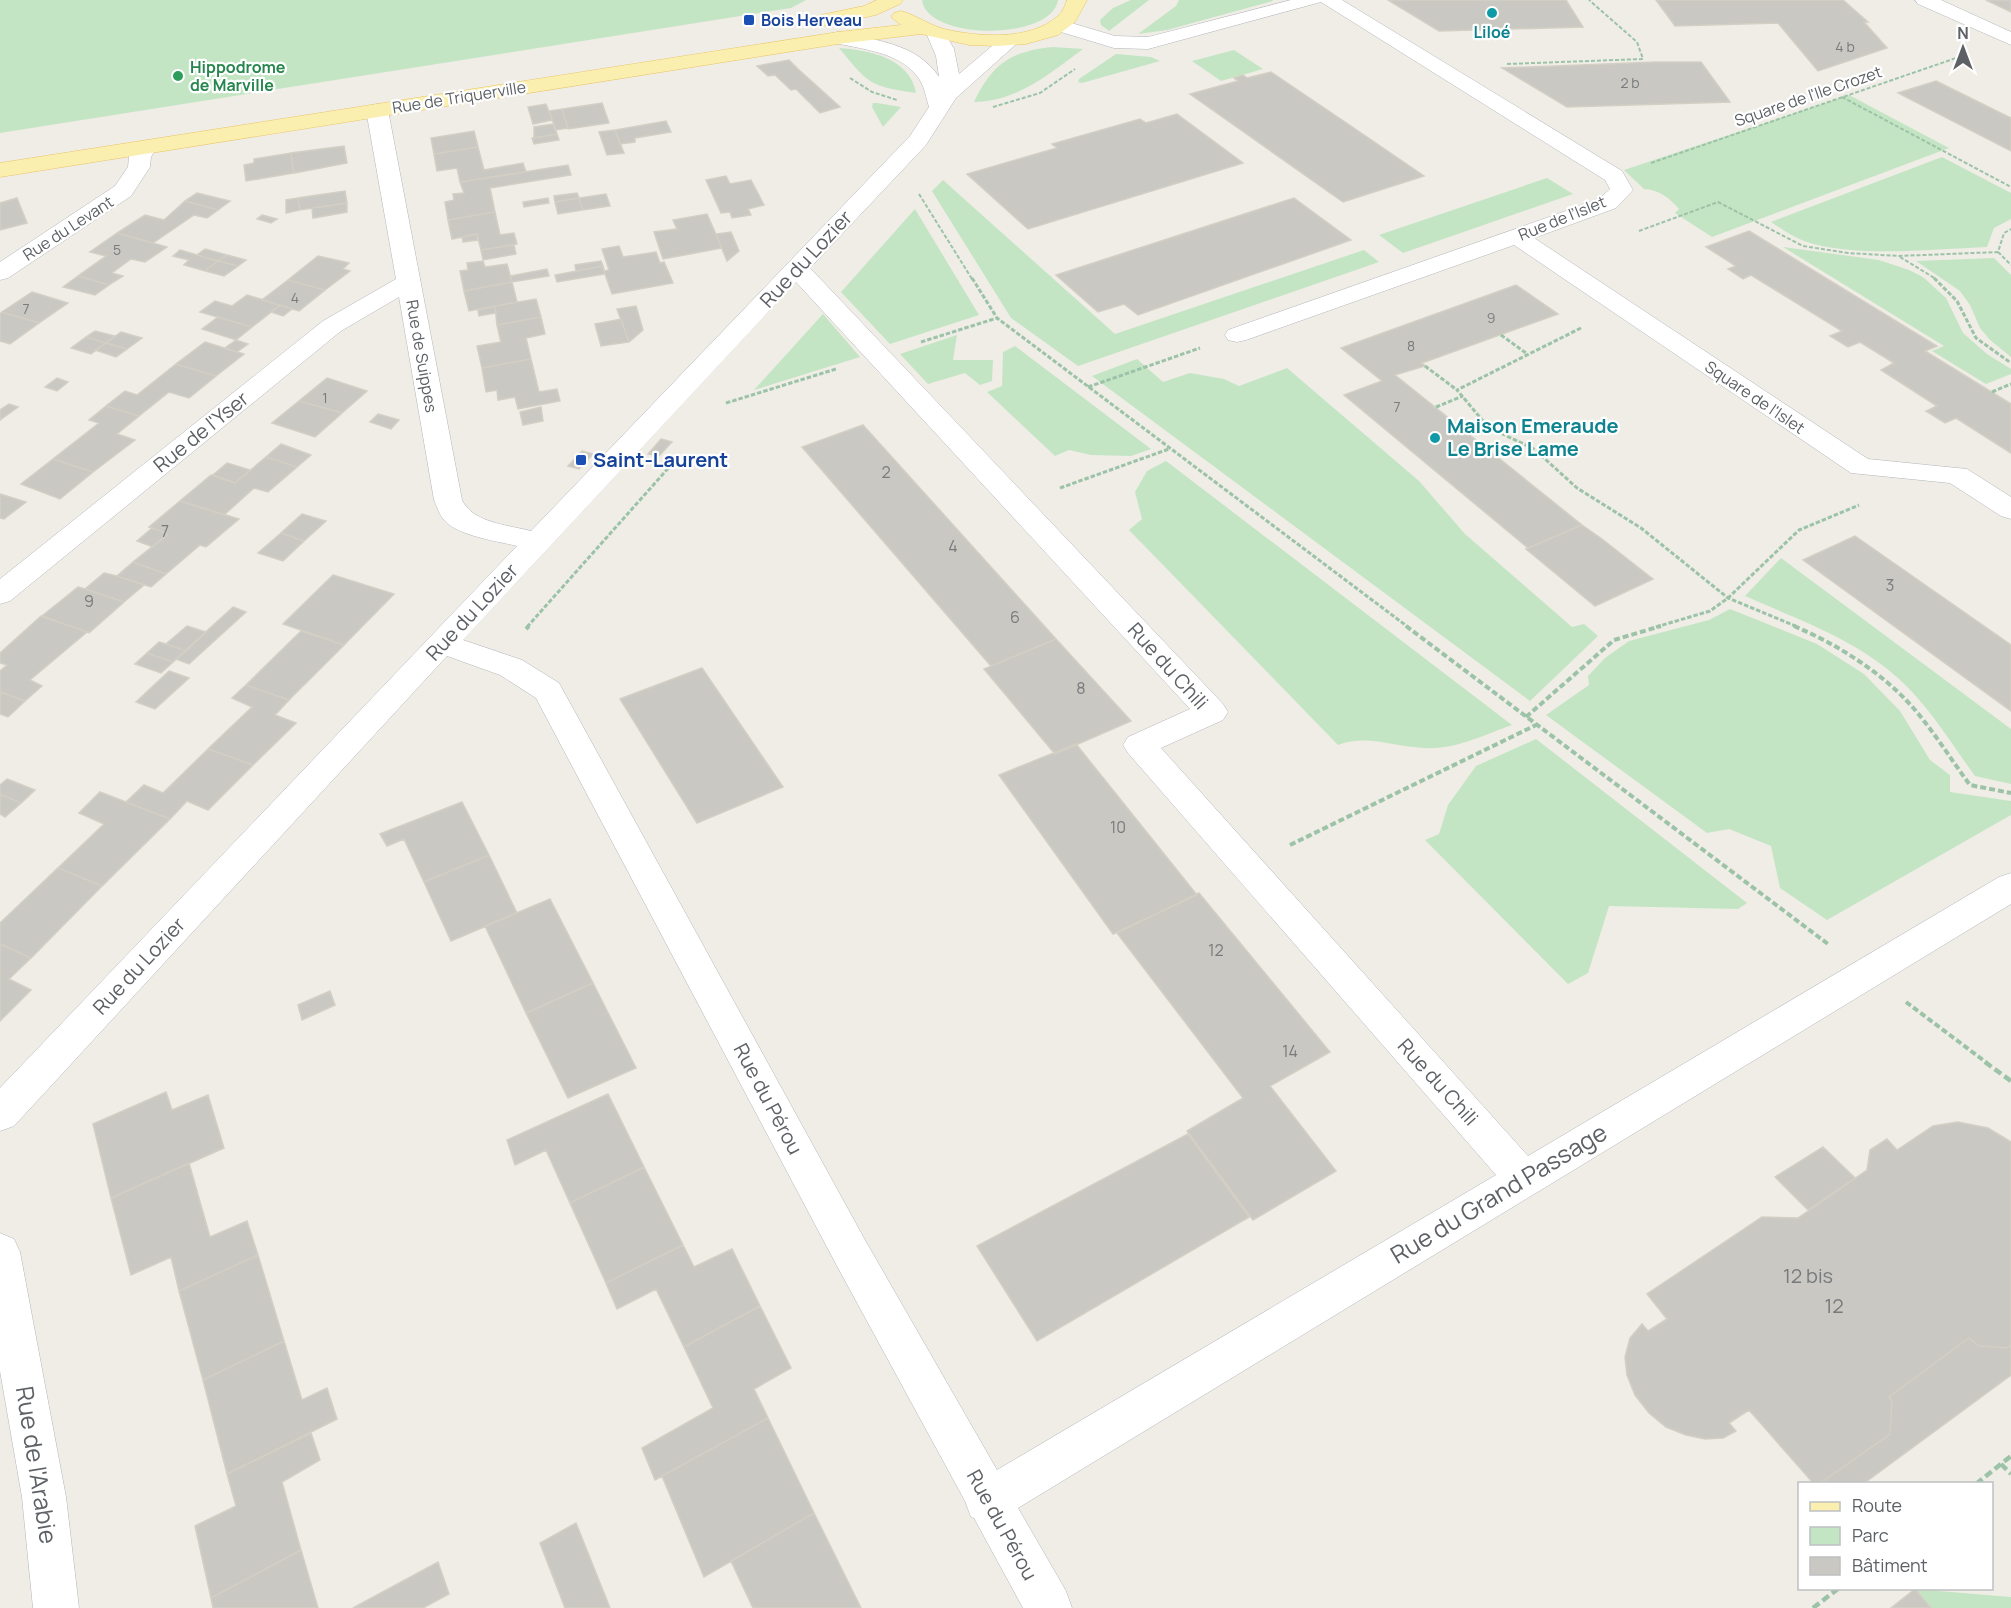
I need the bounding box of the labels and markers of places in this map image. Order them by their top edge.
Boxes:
marker: Liloé [1485,6,1499,20]
place label: Bois Herveau [761,9,862,31]
marker: Bois Herveau [742,13,756,27]
place label: Liloé [1473,21,1511,43]
place label: Hippodrome de Marville [190,56,286,96]
marker: Hippodrome de Marville [171,69,185,83]
place label: Maison Emeraude Le Brise Lame [1447,412,1619,462]
marker: Maison Emeraude Le Brise Lame [1428,431,1442,445]
place label: Saint-Laurent [593,446,728,473]
marker: Saint-Laurent [574,453,588,467]

